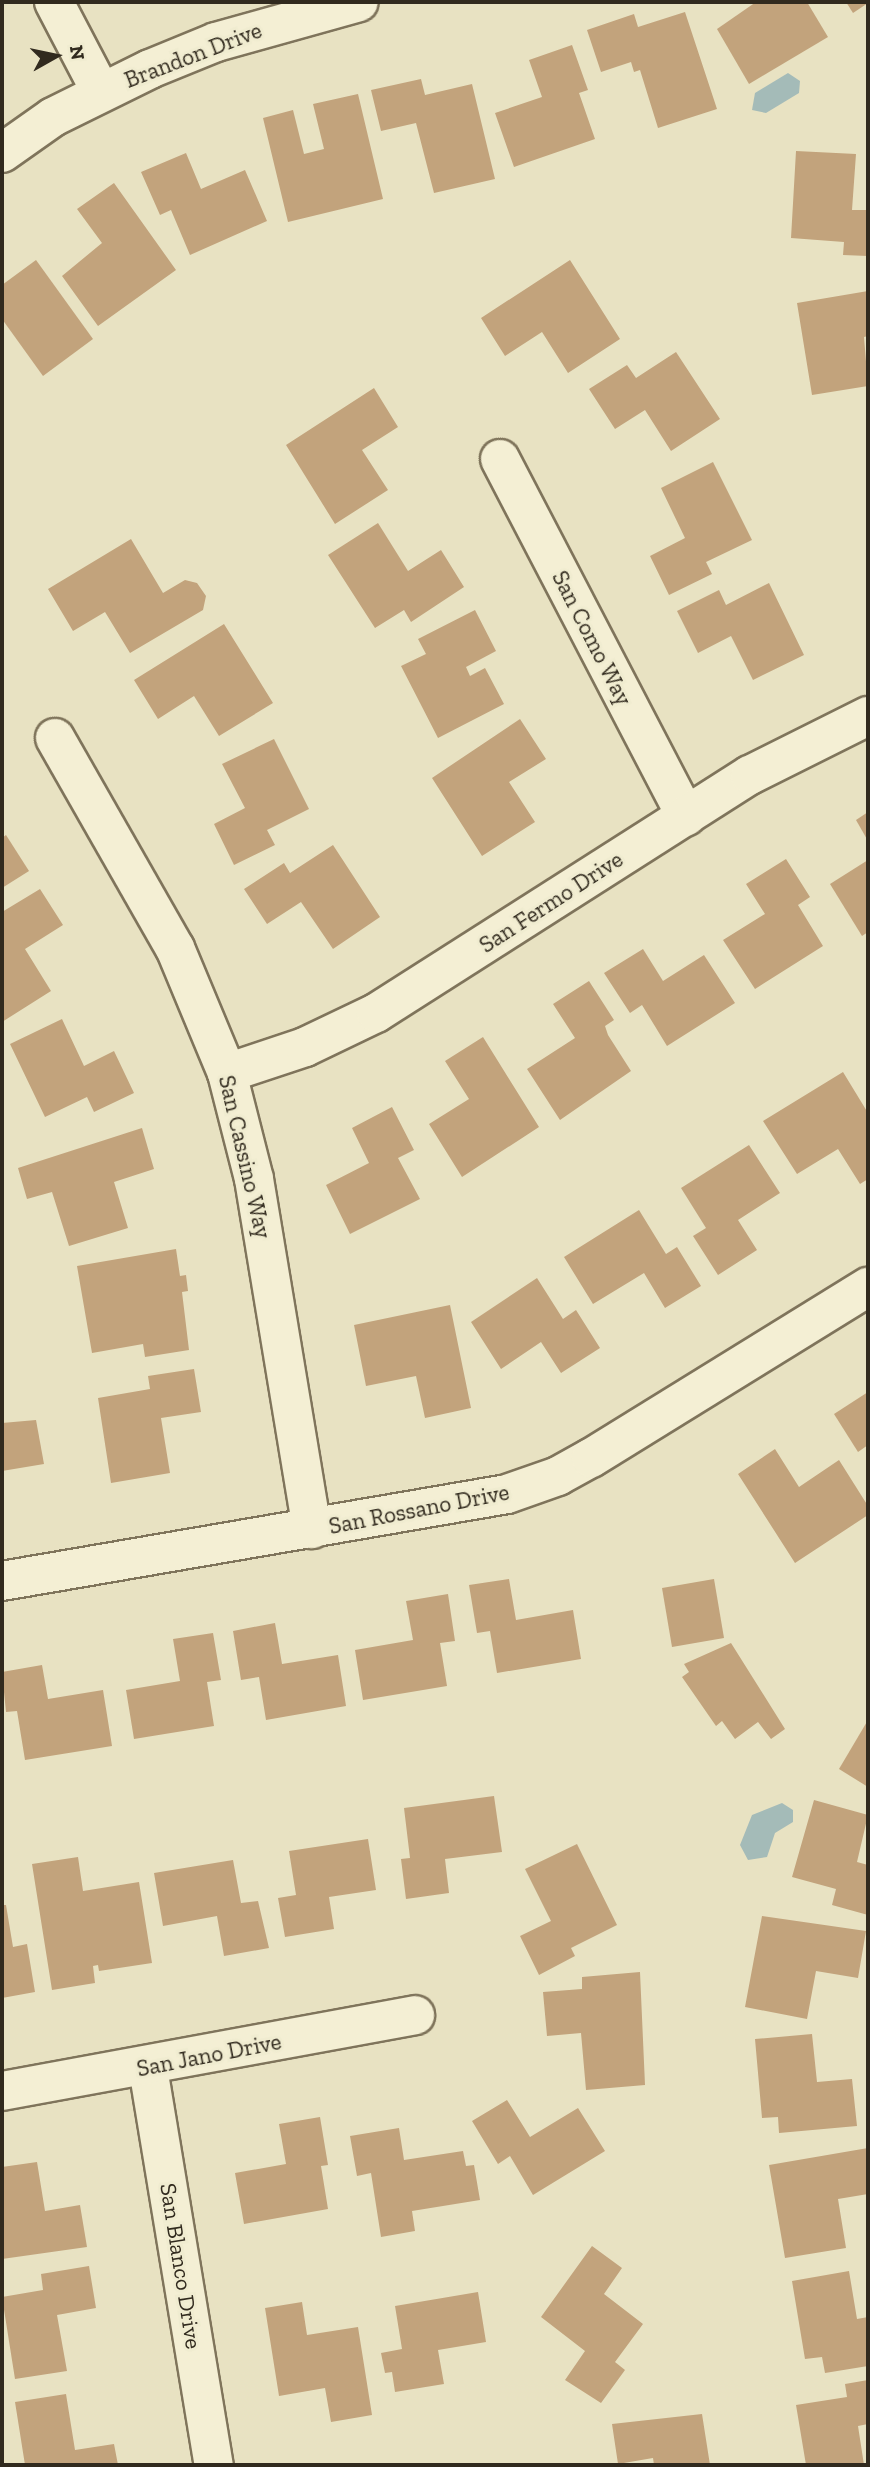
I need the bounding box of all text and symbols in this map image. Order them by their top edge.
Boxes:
street label: Brandon Drive [120,16,266,94]
north arrow [21,21,91,91]
text: N [65,44,90,62]
street label: San Como Way [546,566,638,710]
street label: San Fermo Drive [474,845,628,959]
street label: San Cassino Way [213,1072,277,1242]
street label: San Rossano Drive [327,1478,511,1540]
street label: San Jano Drive [134,2027,284,2083]
street label: San Blanco Drive [154,2181,208,2351]

